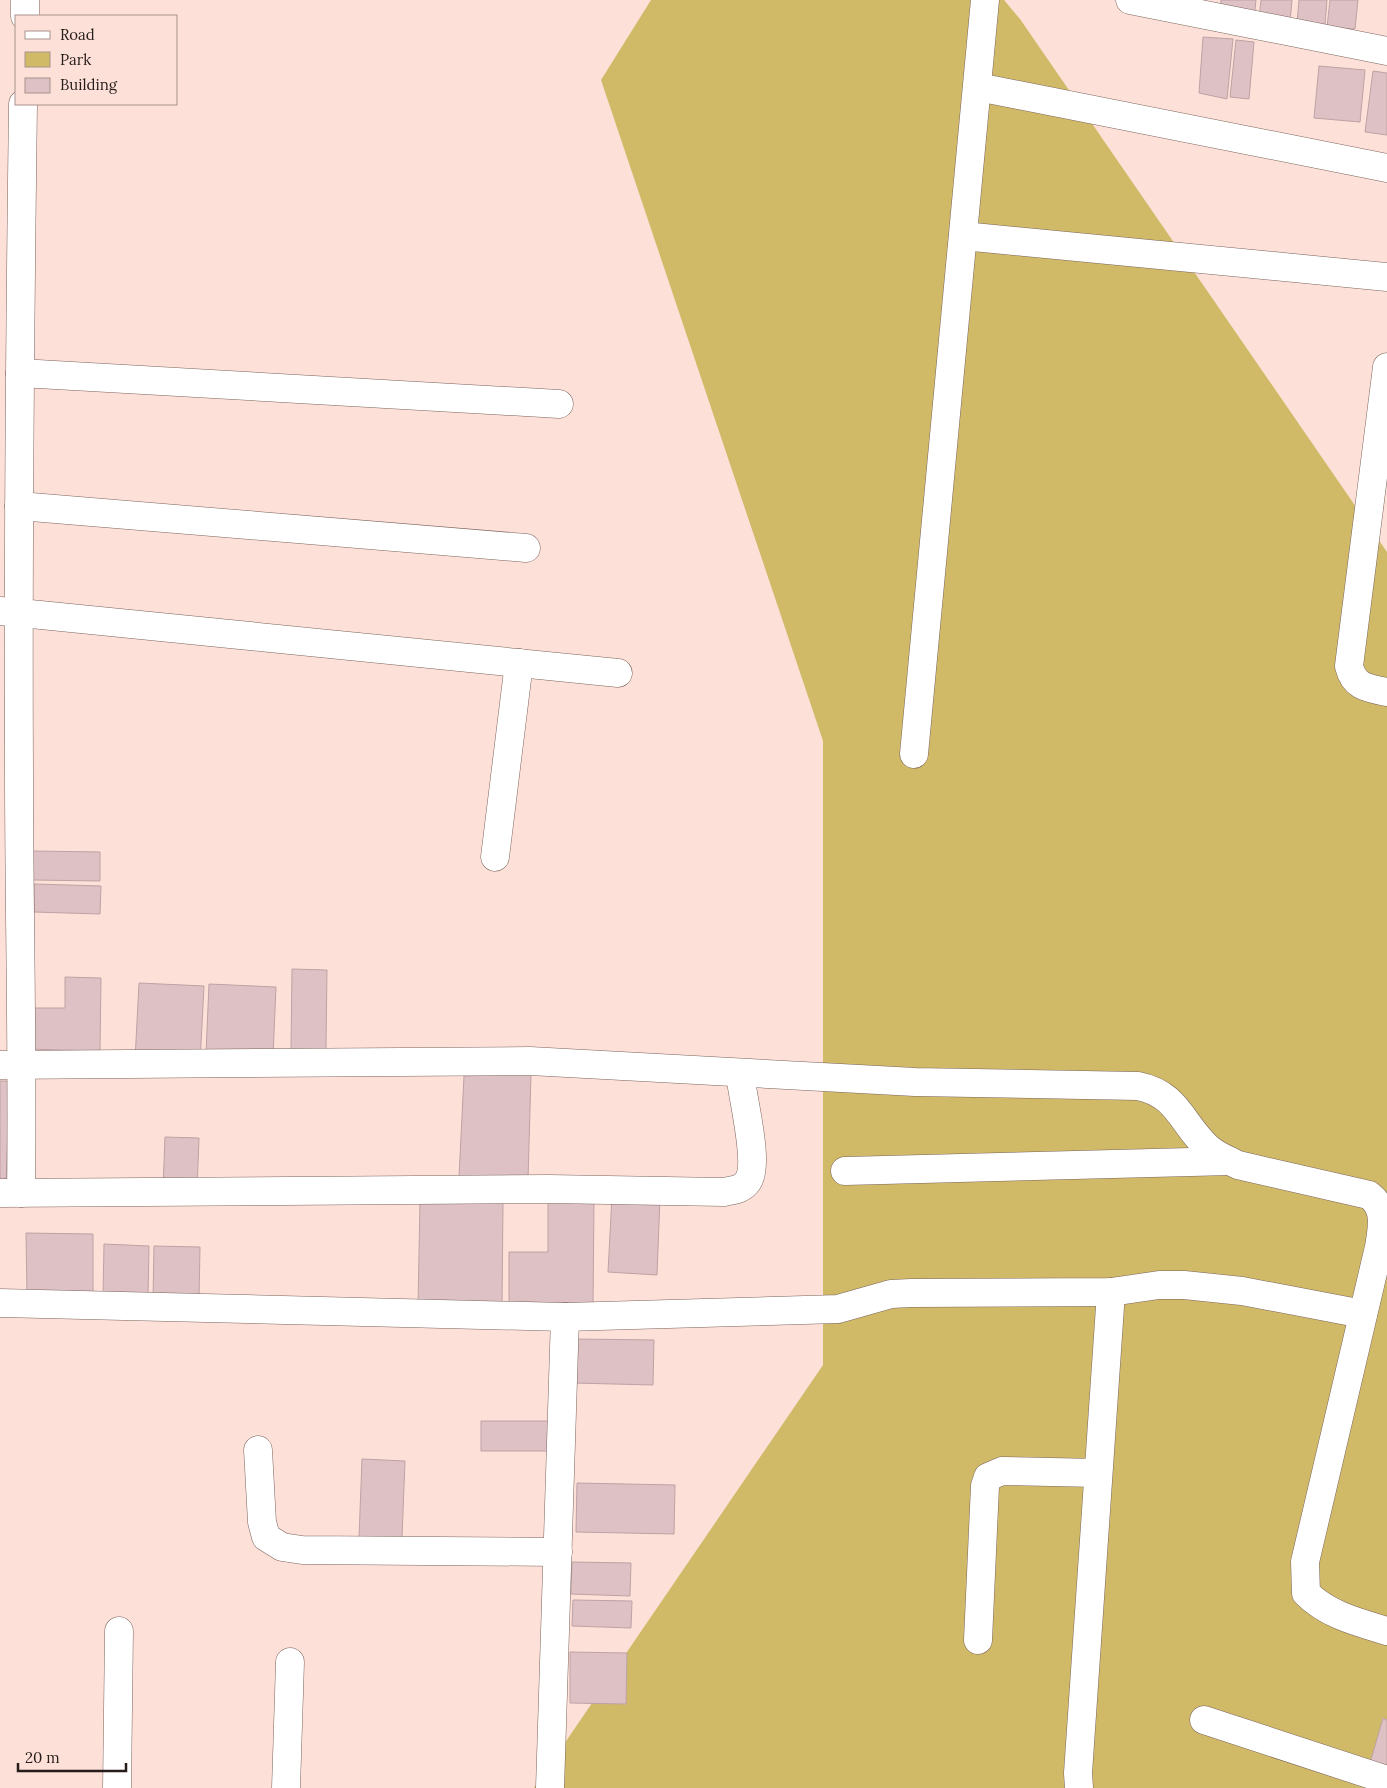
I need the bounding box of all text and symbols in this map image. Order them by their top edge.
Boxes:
legend [15,15,178,105]
text: Road [60,25,95,44]
text: Park [60,50,91,69]
text: Building [60,75,118,94]
scale bar [18,1740,125,1772]
text: 20 m [25,1748,60,1767]

